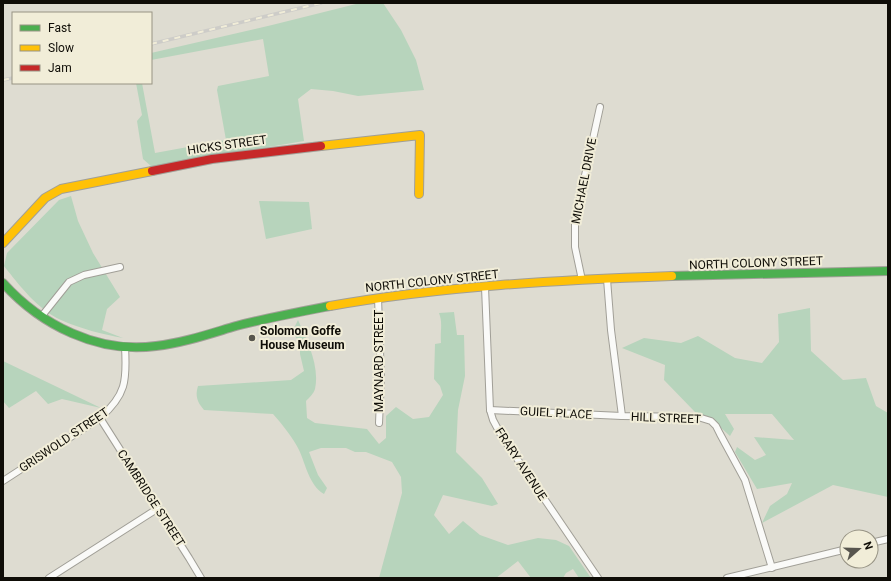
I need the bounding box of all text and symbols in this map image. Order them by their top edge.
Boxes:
legend [12,12,152,84]
text: Fast [48,21,71,35]
text: Slow [48,41,74,55]
text: Jam [48,61,72,75]
street label: HICKS STREET [186,133,268,157]
street label: MICHAEL DRIVE [569,137,599,225]
street label: NORTH COLONY STREET [689,254,823,272]
street label: NORTH COLONY STREET [365,267,499,295]
street label: MAYNARD STREET [372,310,386,412]
place label: Solomon Goffe House Museum [260,324,345,352]
marker: Solomon Goffe House Museum [247,333,257,343]
street label: GUIEL PLACE [520,404,592,422]
street label: GRISWOLD STREET [17,405,111,475]
street label: HILL STREET [631,410,701,426]
street label: FRARY AVENUE [492,425,550,503]
street label: CAMBRIDGE STREET [114,447,188,549]
north arrow [839,529,879,569]
text: N [860,540,875,552]

